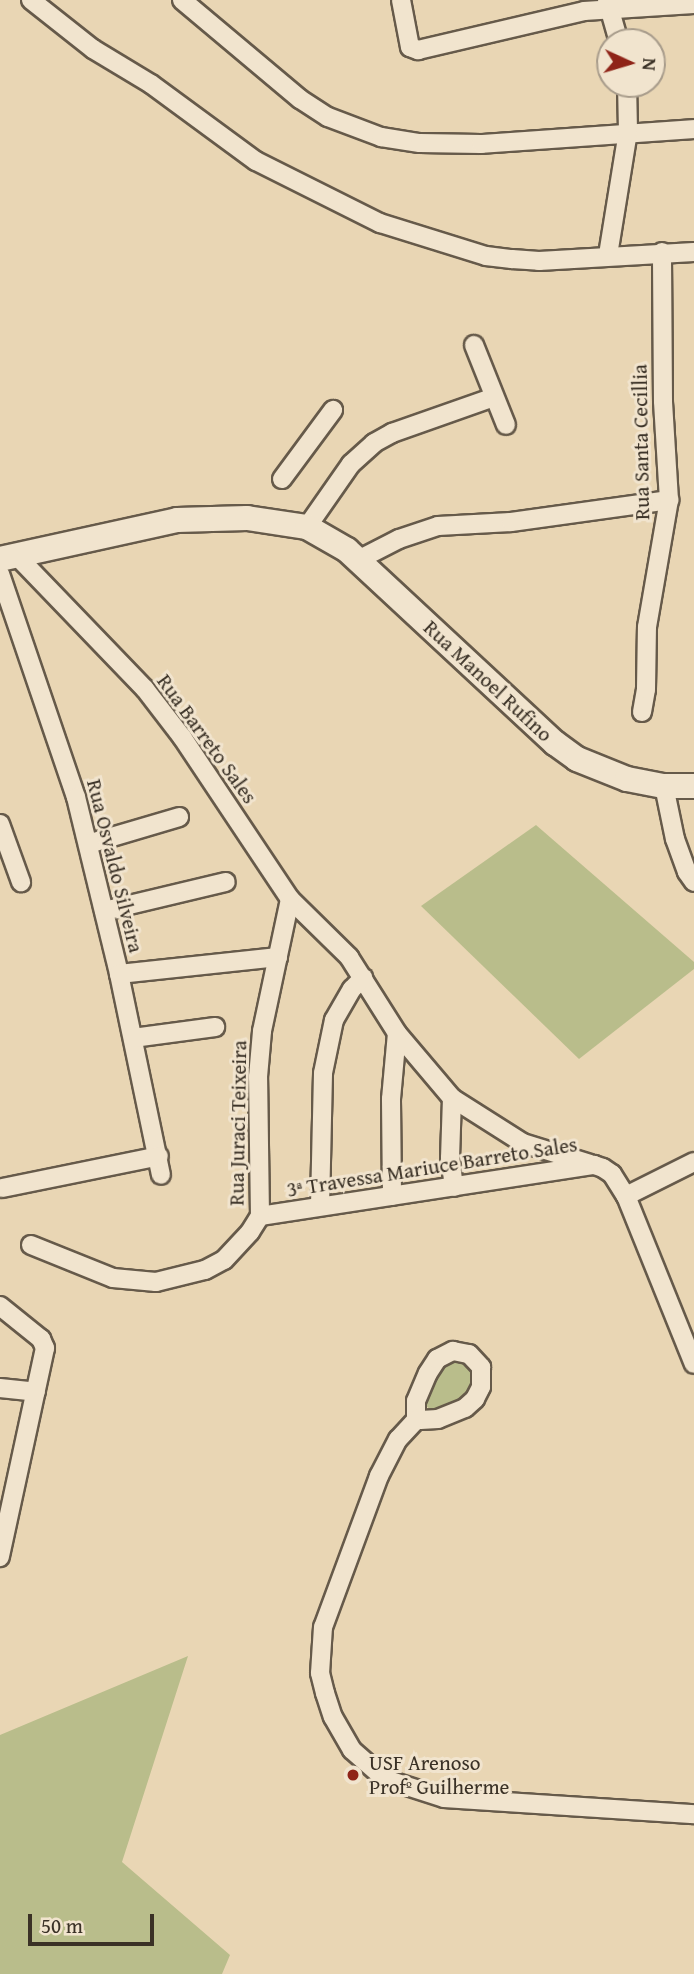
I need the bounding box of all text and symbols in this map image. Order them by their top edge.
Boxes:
north arrow [596,28,666,98]
text: N [636,57,664,72]
street label: Rua Santa Cecillia [627,364,655,520]
street label: Rua Manoel Rufino [418,615,558,747]
street label: Rua Barreto Sales [152,669,262,809]
street label: Rua Osvaldo Silveira [81,777,149,955]
street label: Rua Juraci Teixeira [224,1040,252,1206]
street label: 3ª Travessa Mariuce Barreto Sales [285,1132,579,1202]
place label: USF Arenoso Profº Guilherme [369,1750,509,1800]
marker: USF Arenoso Profº Guilherme [343,1765,363,1785]
scale bar [32,1900,158,1944]
text: 50 m [41,1910,83,1941]

